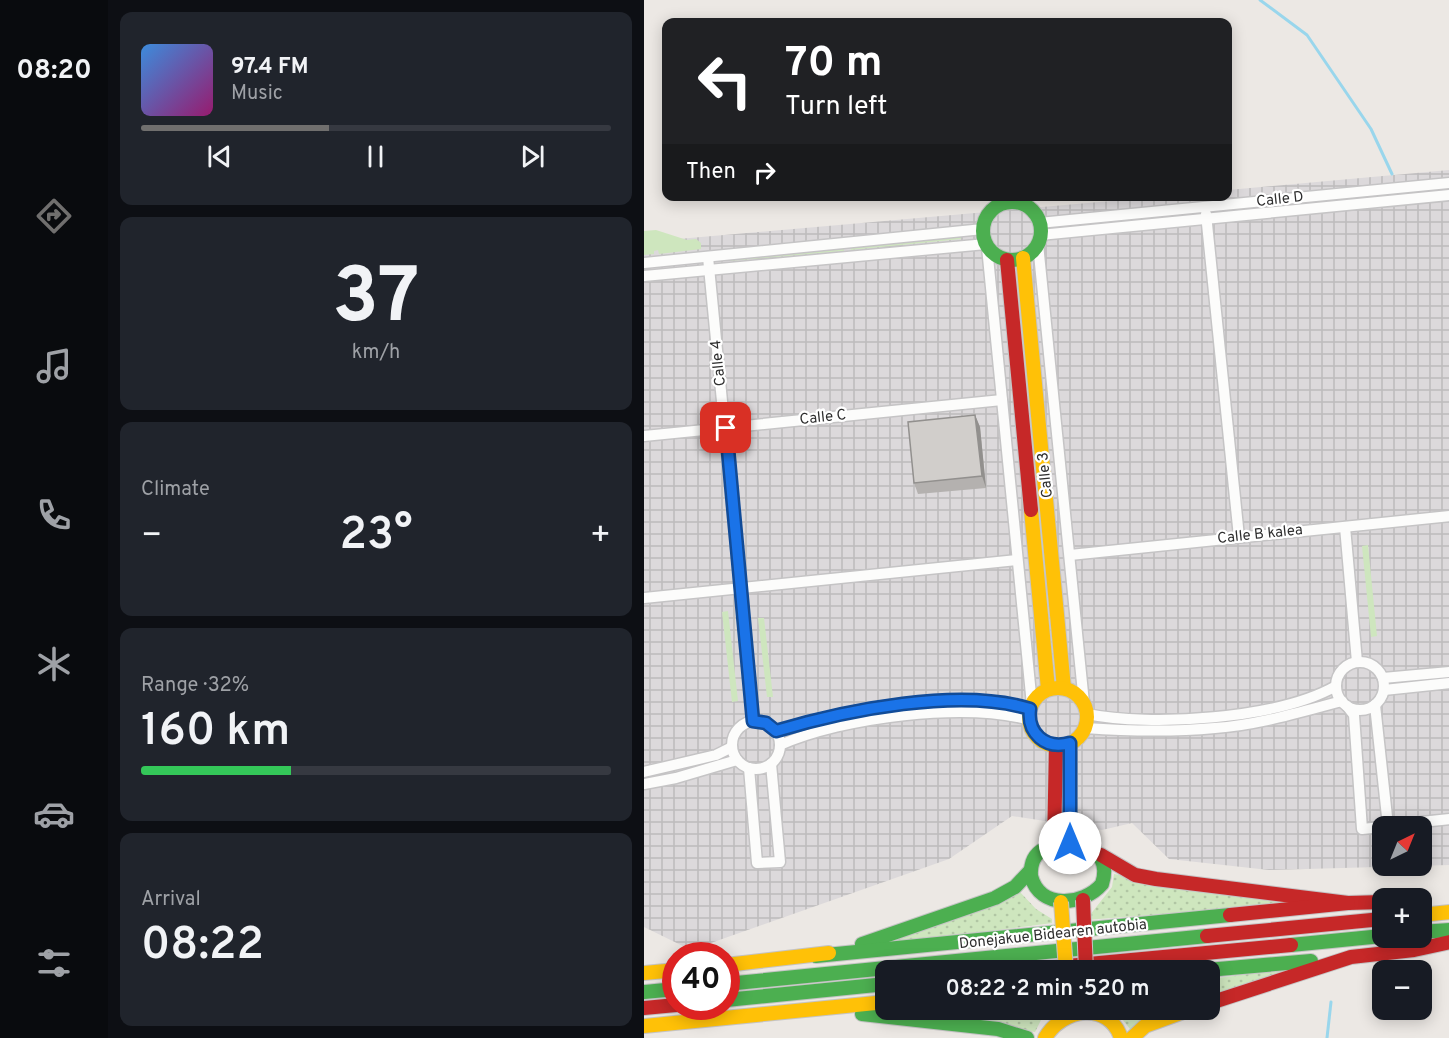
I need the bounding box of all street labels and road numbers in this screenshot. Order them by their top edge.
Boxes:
street label: Calle D [1255,188,1305,212]
street label: Calle 4 [707,339,731,387]
street label: Calle C [799,406,847,430]
street label: Calle 3 [1034,451,1058,499]
street label: Calle B kalea [1216,521,1304,549]
street label: Donejakue Bidearen autobia [958,916,1148,954]

